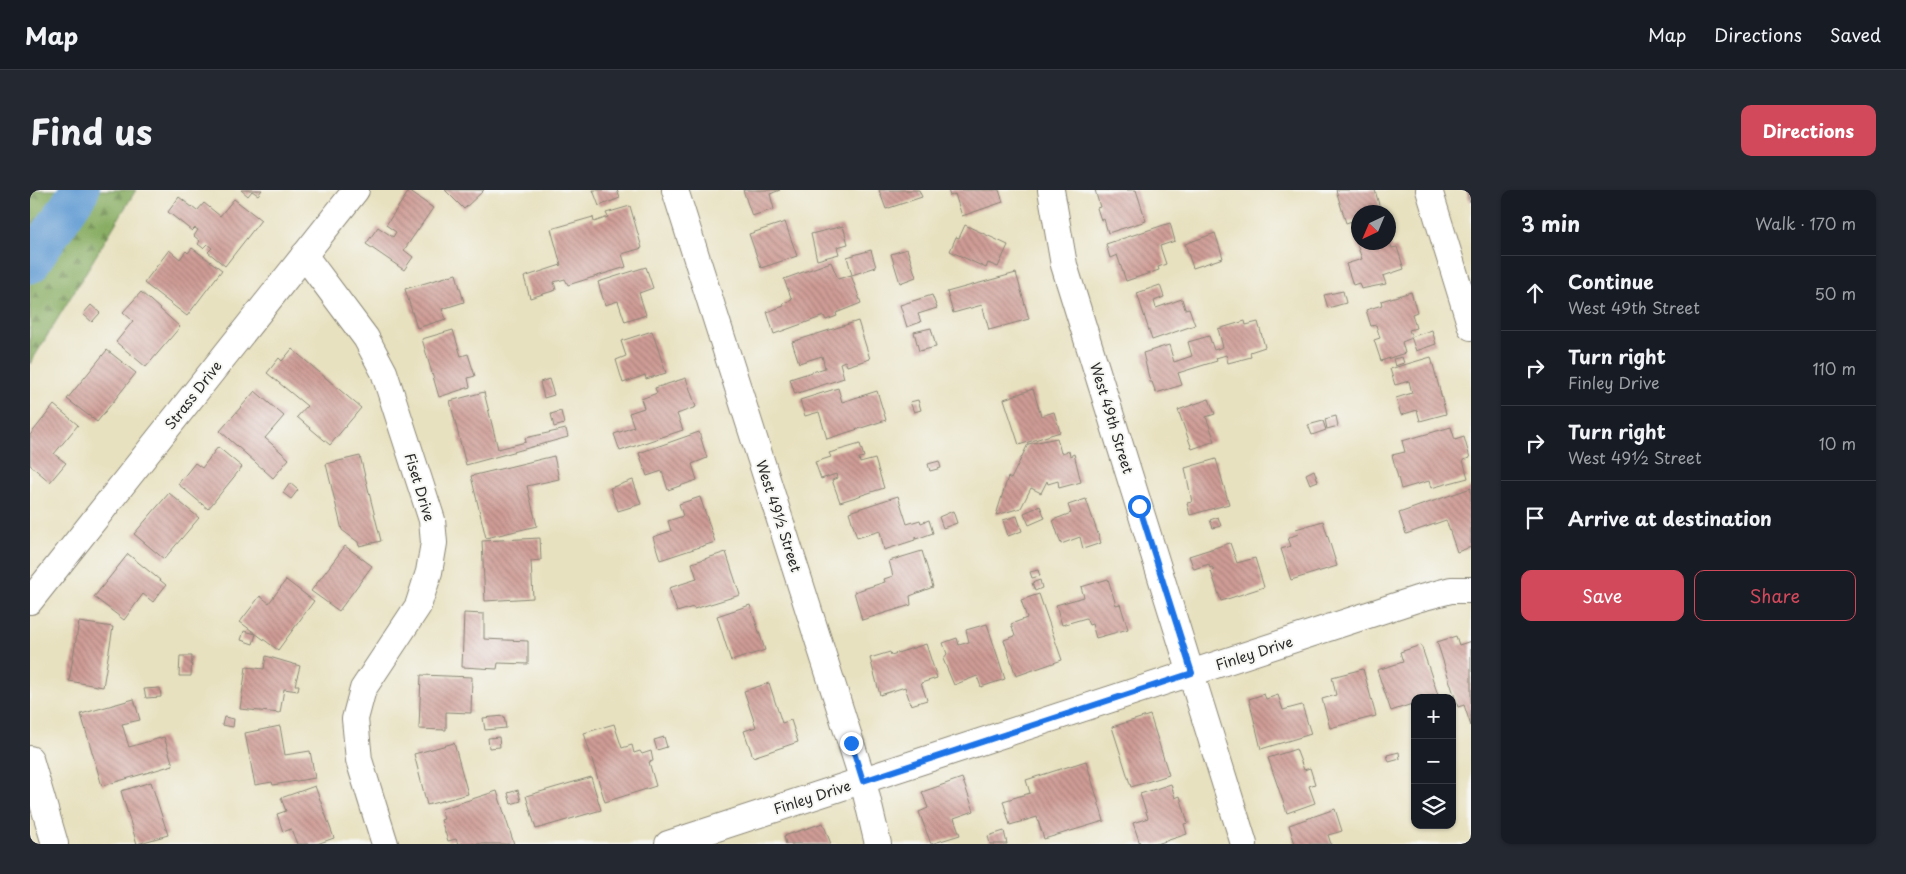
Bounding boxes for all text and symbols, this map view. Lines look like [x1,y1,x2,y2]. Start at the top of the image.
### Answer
text: Map [25,17,78,53]
text: Map [1648,21,1686,48]
text: Directions [1714,21,1802,48]
text: Saved [1830,21,1881,48]
text: Find us [30,104,152,157]
button: Directions [1741,105,1876,156]
north arrow [1351,205,1396,250]
text: 3 min [1521,207,1580,239]
text: Walk · 170 m [1755,211,1856,235]
text: Continue [1568,267,1654,295]
icon: ahead [1521,279,1549,307]
text: 50 m [1815,281,1856,305]
text: West 49th Street [1568,295,1700,319]
text: Turn right [1568,342,1666,370]
icon: right [1521,354,1549,382]
street label: Strass Drive [159,356,227,434]
text: 110 m [1813,356,1856,380]
street label: West 49th Street [1085,360,1139,476]
text: Finley Drive [1568,370,1659,394]
text: Turn right [1568,417,1666,445]
icon: right [1521,429,1549,457]
text: 10 m [1819,431,1856,455]
text: West 49½ Street [1568,445,1702,469]
street label: Fiset Drive [400,450,440,524]
street label: West 49½ Street [751,457,807,575]
route start [1128,495,1151,518]
icon: arrive [1521,504,1549,532]
text: Arrive at destination [1568,504,1772,532]
button: Save [1521,570,1684,621]
button: Share [1694,570,1856,621]
street label: Finley Drive [1213,631,1295,675]
map controls [1411,694,1456,829]
button: + [1411,694,1456,739]
route end [840,732,863,755]
button: − [1411,739,1456,784]
street label: Finley Drive [771,775,853,819]
button: layers [1411,784,1456,829]

